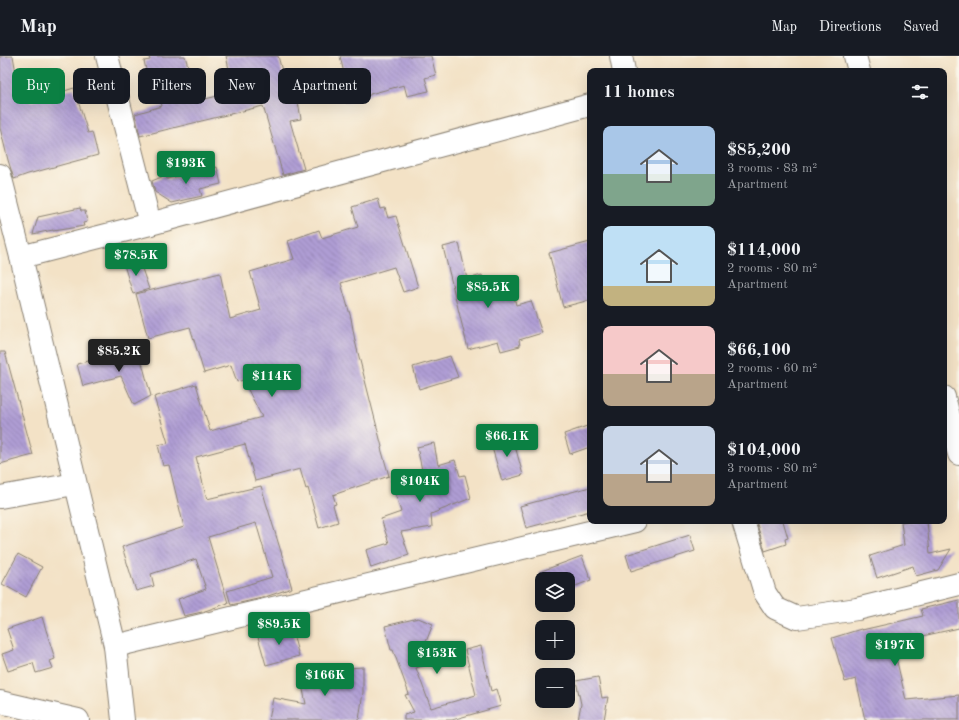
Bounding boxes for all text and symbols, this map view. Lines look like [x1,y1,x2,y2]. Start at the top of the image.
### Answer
text: Map [20,18,57,37]
text: Map [771,20,797,34]
text: Directions [819,20,881,34]
text: Saved [903,20,939,34]
chip: Buy [12,68,65,104]
chip: Rent [73,68,130,104]
chip: Filters [138,68,206,104]
chip: New [214,68,270,104]
chip: Apartment [278,68,371,104]
icon: filters [909,81,931,103]
text: 11 homes [603,84,675,101]
icon: home [635,142,683,190]
text: $85,200 [727,142,791,159]
pin: $193K [158,151,214,185]
text: $193K [166,157,206,170]
text: 3 rooms · 83 m² [727,162,817,175]
text: Apartment [727,178,788,191]
icon: home [635,242,683,290]
text: $114,000 [727,242,801,259]
pin: $78.5K [103,243,169,277]
text: $78.5K [114,249,158,262]
text: 2 rooms · 80 m² [727,262,817,275]
pin: $85.5K [455,275,521,309]
text: Apartment [727,278,788,291]
text: $85.5K [466,281,510,294]
pin: $85.2K [86,339,152,373]
icon: home [635,342,683,390]
text: $66,100 [727,342,791,359]
text: $85.2K [97,345,141,358]
text: 2 rooms · 60 m² [727,362,817,375]
pin: $114K [244,364,300,398]
text: $114K [252,370,292,383]
text: Apartment [727,378,788,391]
pin: $66.1K [474,424,540,458]
text: $66.1K [485,430,529,443]
icon: home [635,442,683,490]
text: $104,000 [727,442,801,459]
text: 3 rooms · 80 m² [727,462,817,475]
pin: $104K [392,469,448,503]
text: $104K [400,475,440,488]
text: Apartment [727,478,788,491]
map controls [535,572,575,708]
button: layers [535,572,575,612]
pin: $89.5K [246,612,312,646]
text: $89.5K [257,618,301,631]
button: + [535,620,575,660]
pin: $197K [867,633,923,667]
text: $197K [875,639,915,652]
pin: $153K [409,641,465,675]
text: $153K [417,647,457,660]
pin: $166K [297,663,353,697]
button: − [535,668,575,708]
text: $166K [305,669,345,682]

